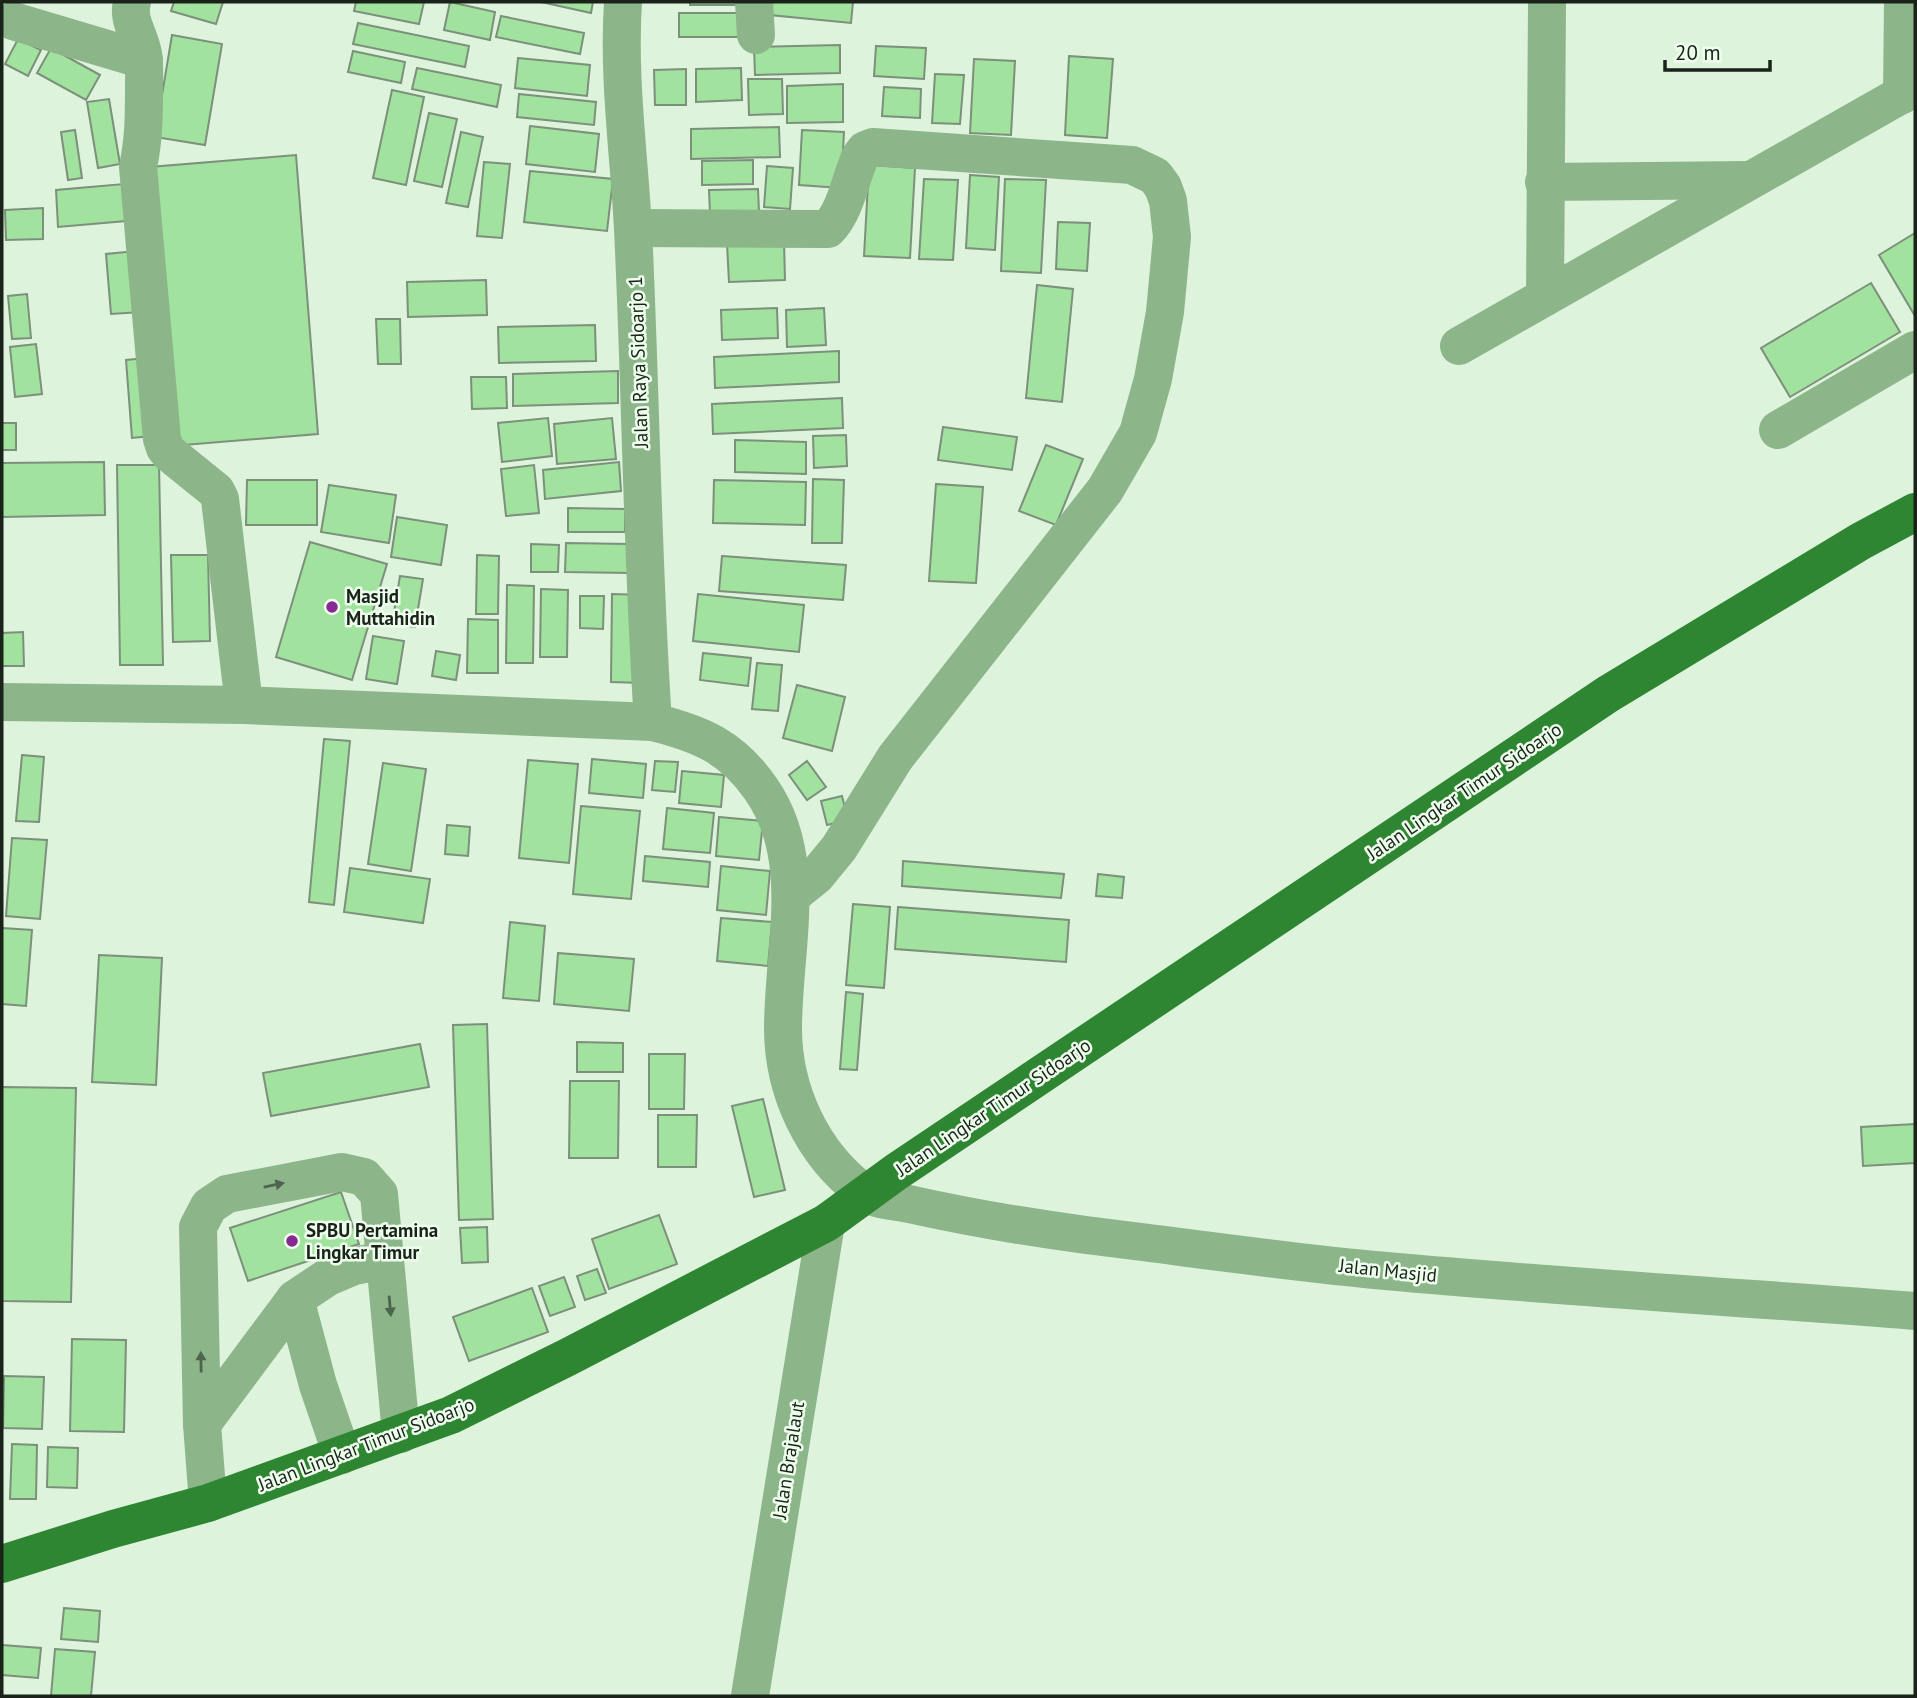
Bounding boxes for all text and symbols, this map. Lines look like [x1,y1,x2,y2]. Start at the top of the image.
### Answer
scale bar [1665,28,1770,72]
text: 20 m [1675,39,1721,66]
street label: Jalan Raya Sidoarjo 1 [623,276,653,449]
place label: Masjid Muttahidin [346,584,435,630]
marker: Masjid Muttahidin [324,599,340,615]
street label: Jalan Lingkar Timur Sidoarjo [1361,717,1566,866]
street label: Jalan Lingkar Timur Sidoarjo [890,1033,1095,1182]
one-way arrow [263,1179,285,1190]
place label: SPBU Pertamina Lingkar Timur [306,1218,438,1264]
marker: SPBU Pertamina Lingkar Timur [284,1233,300,1249]
street label: Jalan Masjid [1337,1253,1438,1287]
one-way arrow [384,1295,395,1317]
one-way arrow [195,1350,207,1372]
street label: Jalan Lingkar Timur Sidoarjo [253,1392,478,1497]
street label: Jalan Brajalaut [767,1399,809,1521]

